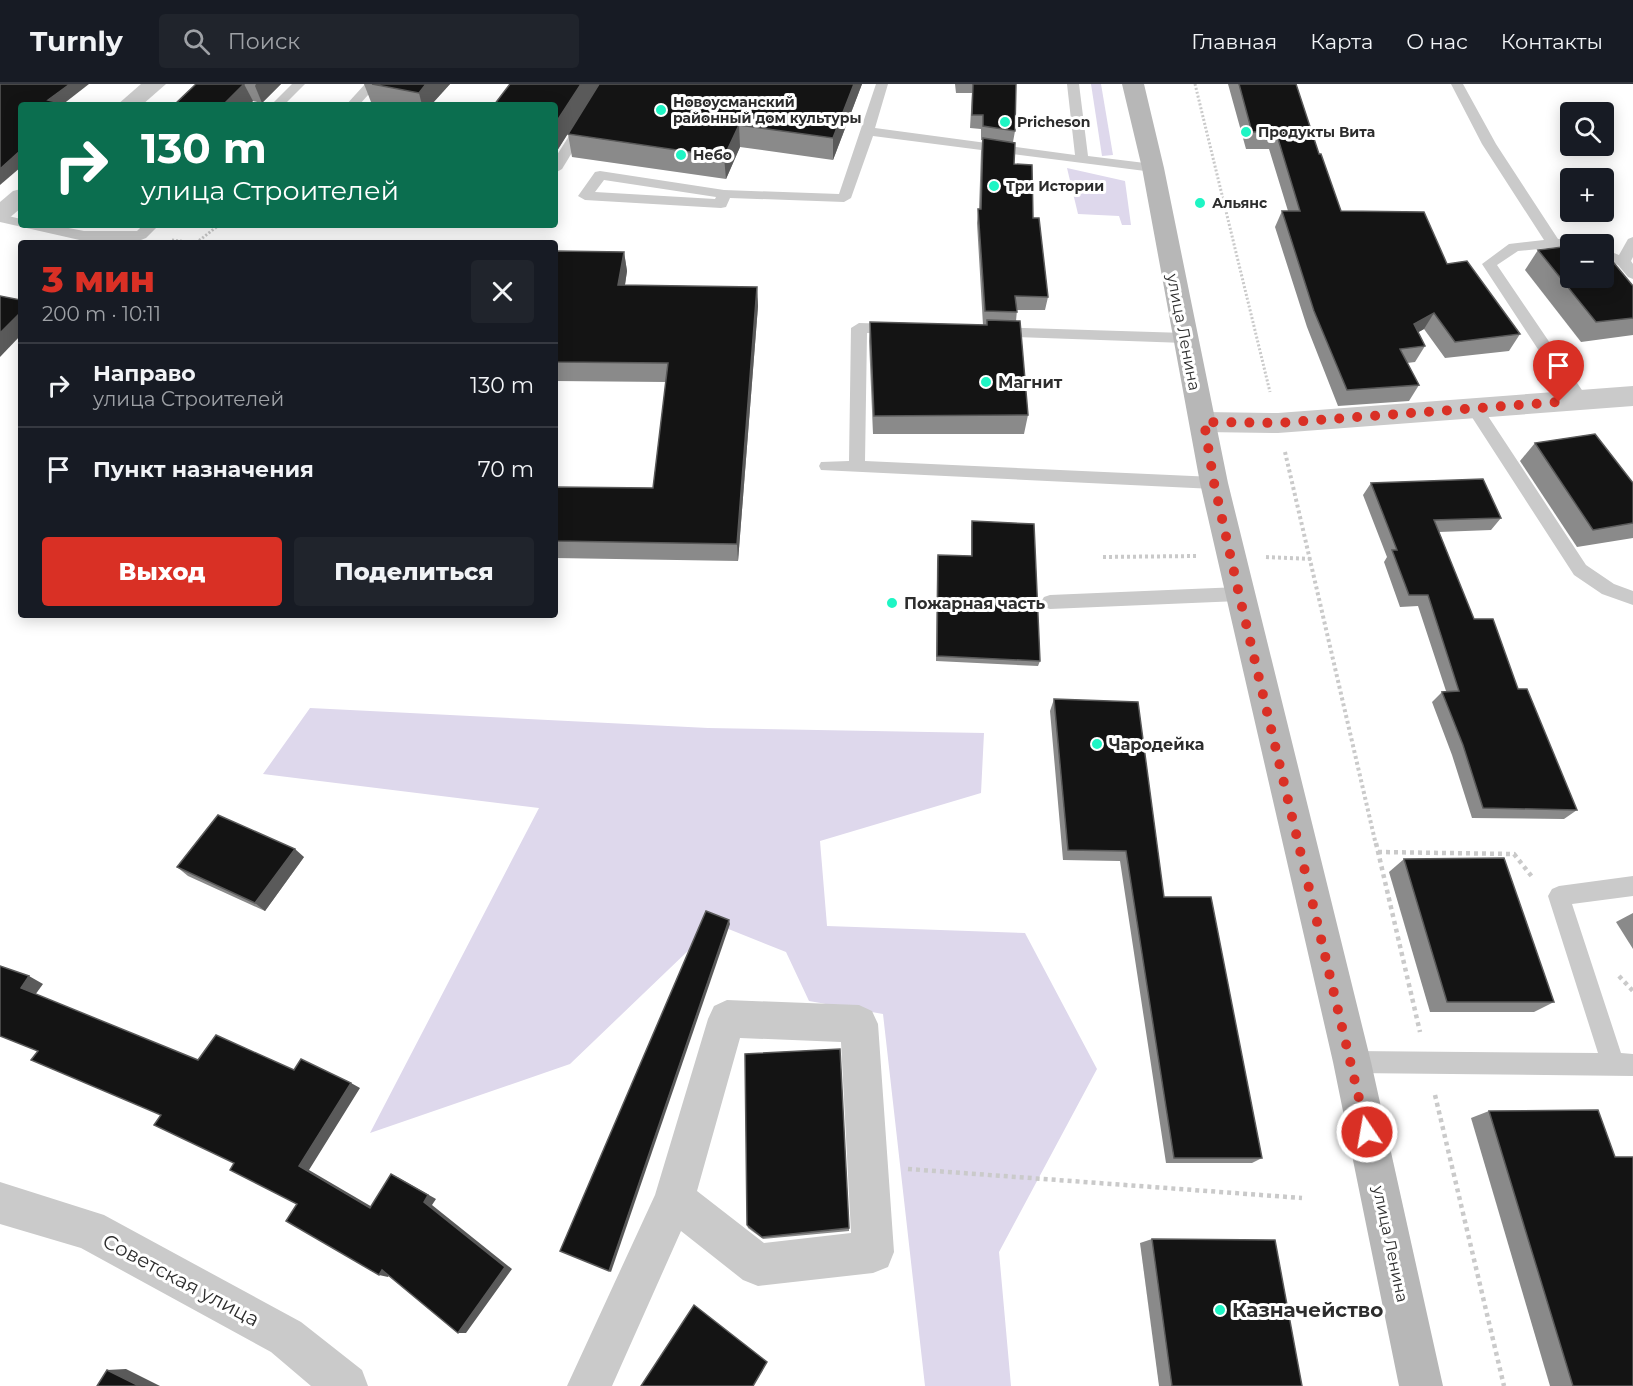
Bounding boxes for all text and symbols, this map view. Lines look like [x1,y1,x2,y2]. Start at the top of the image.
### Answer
search box [159,14,579,68]
text: Turnly [30,24,123,58]
icon: search [180,25,213,58]
text: Поиск [228,28,300,55]
text: Главная [1191,29,1277,54]
text: Карта [1310,29,1373,54]
text: О нас [1406,29,1468,54]
text: Контакты [1501,29,1603,54]
place label: Новоусманский районный дом культуры [673,93,862,127]
map controls [1560,102,1614,288]
button: search [1560,102,1614,156]
marker: Новоусманский районный дом культуры [654,103,668,117]
place label: Pricheson [1017,113,1090,131]
marker: Pricheson [998,115,1012,129]
text: 130 m [141,122,267,174]
place label: Продукты Вита [1258,123,1375,141]
marker: Продукты Вита [1239,125,1253,139]
icon: right [42,126,120,204]
place label: Небо [693,146,732,164]
marker: Небо [674,148,688,162]
button: + [1560,168,1614,222]
text: улица Строителей [141,174,399,207]
place label: Три Истории [1006,177,1104,195]
marker: Три Истории [987,179,1001,193]
place label: Альянс [1212,194,1268,212]
marker: Альянс [1193,196,1207,210]
button: − [1560,234,1614,288]
text: 3 мин [42,257,155,301]
button: close [471,260,534,323]
street label: улица Ленина [1163,271,1204,392]
text: 200 m · 10:11 [42,302,161,326]
pin [1533,340,1584,402]
icon: arrive [1542,349,1575,382]
text: Направо [93,360,196,387]
icon: right [42,369,75,402]
text: 130 m [470,372,534,399]
place label: Магнит [998,373,1063,392]
marker: Магнит [979,375,993,389]
text: улица Строителей [93,387,284,411]
icon: arrive [42,453,75,486]
text: Пункт назначения [93,456,314,483]
text: 70 m [478,456,534,483]
button: Выход [42,537,282,606]
button: Поделиться [294,537,534,606]
place label: Пожарная часть [904,594,1046,613]
marker: Пожарная часть [885,596,899,610]
place label: Чародейка [1109,735,1204,754]
marker: Чародейка [1090,737,1104,751]
position arrow [1335,1100,1399,1164]
street label: улица Ленина [1369,1183,1412,1304]
street label: Советская улица [99,1229,263,1331]
place label: Казначейство [1232,1298,1383,1322]
marker: Казначейство [1213,1303,1227,1317]

